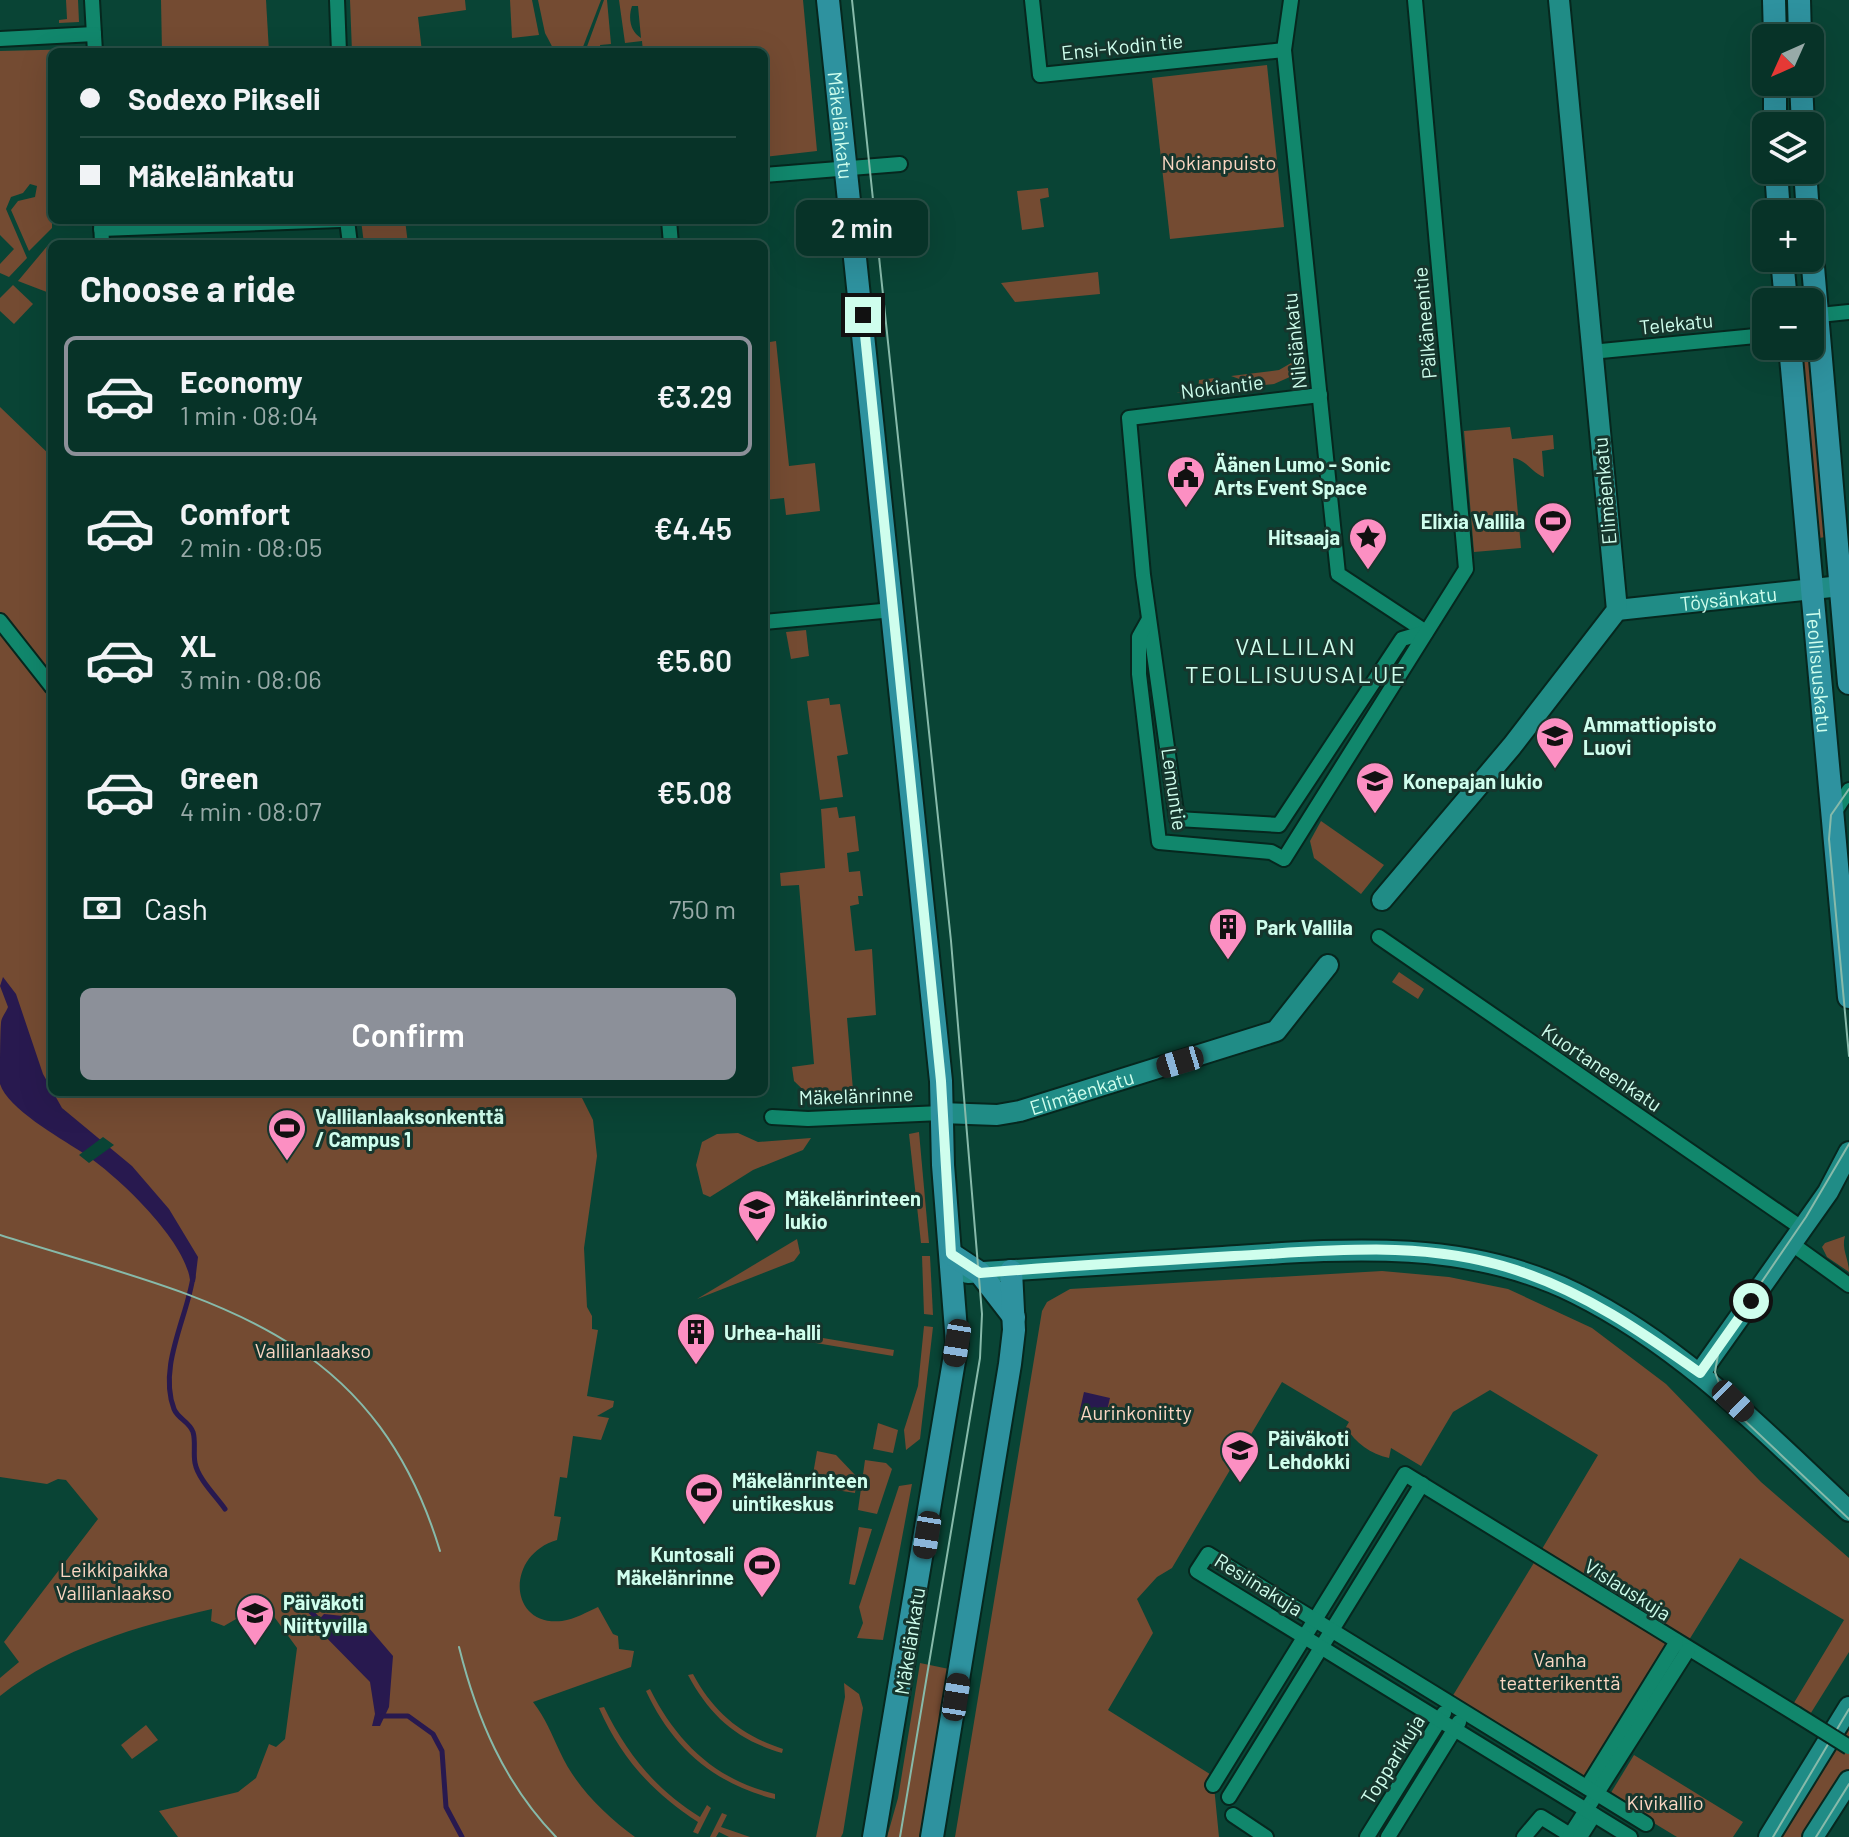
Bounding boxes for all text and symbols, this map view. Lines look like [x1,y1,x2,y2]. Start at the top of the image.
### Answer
north arrow [1752,24,1824,96]
map controls [1752,24,1824,360]
street label: Ensi-Kodin tie [1060,28,1184,64]
street label: Mäkelänkatu [824,70,859,180]
text: Sodexo Pikseli [128,80,321,116]
button: layers [1752,112,1824,184]
park label: Nokianpuisto [1162,150,1276,174]
text: Mäkelänkatu [128,157,294,193]
callout: 2 min [797,199,929,255]
button: + [1752,200,1824,272]
text: 2 min [831,212,893,243]
text: Choose a ride [80,266,296,309]
street label: Pälkäneentie [1407,266,1441,380]
button: − [1752,288,1824,360]
street label: Nilsiänkatu [1277,292,1311,390]
route end [845,297,881,333]
street label: Telekatu [1638,307,1714,339]
icon: car [84,360,156,432]
text: Economy [180,363,303,399]
street label: Nokiantie [1179,369,1265,403]
text: €3.29 [656,378,732,414]
text: 1 min · 08:04 [180,399,318,430]
street label: Elimäenkatu [1587,436,1621,546]
place label: Äänen Lumo - Sonic Arts Event Space [1214,452,1391,499]
public building icon: Äänen Lumo - Sonic Arts Event Space [1165,454,1207,509]
icon: car [84,492,156,564]
text: Comfort [180,495,290,531]
sports icon: Elixia Vallila [1532,500,1574,555]
place label: Elixia Vallila [1421,509,1525,533]
text: €4.45 [654,510,732,546]
place icon: Hitsaaja [1347,516,1389,571]
place label: Hitsaaja [1268,525,1340,549]
text: 2 min · 08:05 [180,531,322,562]
street label: Töysänkatu [1679,581,1778,615]
street label: Teollisuuskatu [1802,608,1837,734]
icon: car [84,624,156,696]
text: XL [180,627,216,663]
district label: VALLILAN TEOLLISUUSALUE [1185,631,1407,688]
text: €5.60 [656,642,732,678]
text: 3 min · 08:06 [180,663,322,694]
place label: Ammattiopisto Luovi [1583,712,1717,759]
school or university icon: Ammattiopisto Luovi [1534,715,1576,770]
street label: Lemuntie [1157,746,1193,832]
icon: car [84,756,156,828]
text: Green [180,759,259,795]
school or university icon: Konepajan lukio [1354,760,1396,815]
place label: Konepajan lukio [1403,769,1543,793]
text: €5.08 [657,774,732,810]
text: 4 min · 08:07 [180,795,322,826]
icon: cash [80,886,124,930]
text: Cash [144,890,208,926]
text: 750 m [669,893,736,924]
building icon: Park Vallila [1207,906,1249,961]
place label: Park Vallila [1256,915,1353,939]
button: Confirm [80,988,736,1080]
street label: Kuortaneenkatu [1537,1018,1667,1116]
car [1154,1044,1206,1080]
street label: Elimäenkatu [1027,1064,1137,1119]
street label: Mäkelänrinne [798,1081,914,1109]
place label: Vallilanlaaksonkenttä / Campus 1 [315,1104,504,1151]
sports icon: Vallilanlaaksonkenttä / Campus 1 [266,1107,308,1162]
place label: Mäkelänrinteen lukio [785,1186,921,1233]
school or university icon: Mäkelänrinteen lukio [736,1188,778,1243]
route start [1733,1283,1769,1319]
building icon: Urhea-halli [675,1311,717,1366]
car [941,1317,973,1369]
place label: Urhea-halli [724,1320,821,1344]
park label: Vallilanlaakso [255,1338,371,1362]
car [1707,1376,1759,1426]
park label: Aurinkoniitty [1080,1400,1192,1424]
place label: Päiväkoti Lehdokki [1268,1426,1350,1473]
school or university icon: Päiväkoti Lehdokki [1219,1429,1261,1484]
place label: Mäkelänrinteen uintikeskus [732,1468,868,1515]
sports icon: Mäkelänrinteen uintikeskus [683,1471,725,1526]
car [911,1509,943,1561]
place label: Kuntosali Mäkelänrinne [617,1542,734,1589]
sports icon: Kuntosali Mäkelänrinne [741,1544,783,1599]
street label: Resiinakuja [1211,1548,1307,1620]
street label: Vislauskuja [1580,1553,1676,1625]
park label: Leikkipaikka Vallilanlaakso [56,1557,172,1604]
street label: Mäkelänkatu [889,1586,929,1696]
place label: Päiväkoti Niittyvilla [283,1590,368,1637]
school or university icon: Päiväkoti Niittyvilla [234,1592,276,1647]
park label: Vanha teatterikenttä [1500,1647,1620,1694]
car [940,1671,972,1723]
street label: Topparikuja [1355,1710,1429,1808]
park label: Kivikallio [1626,1790,1704,1814]

